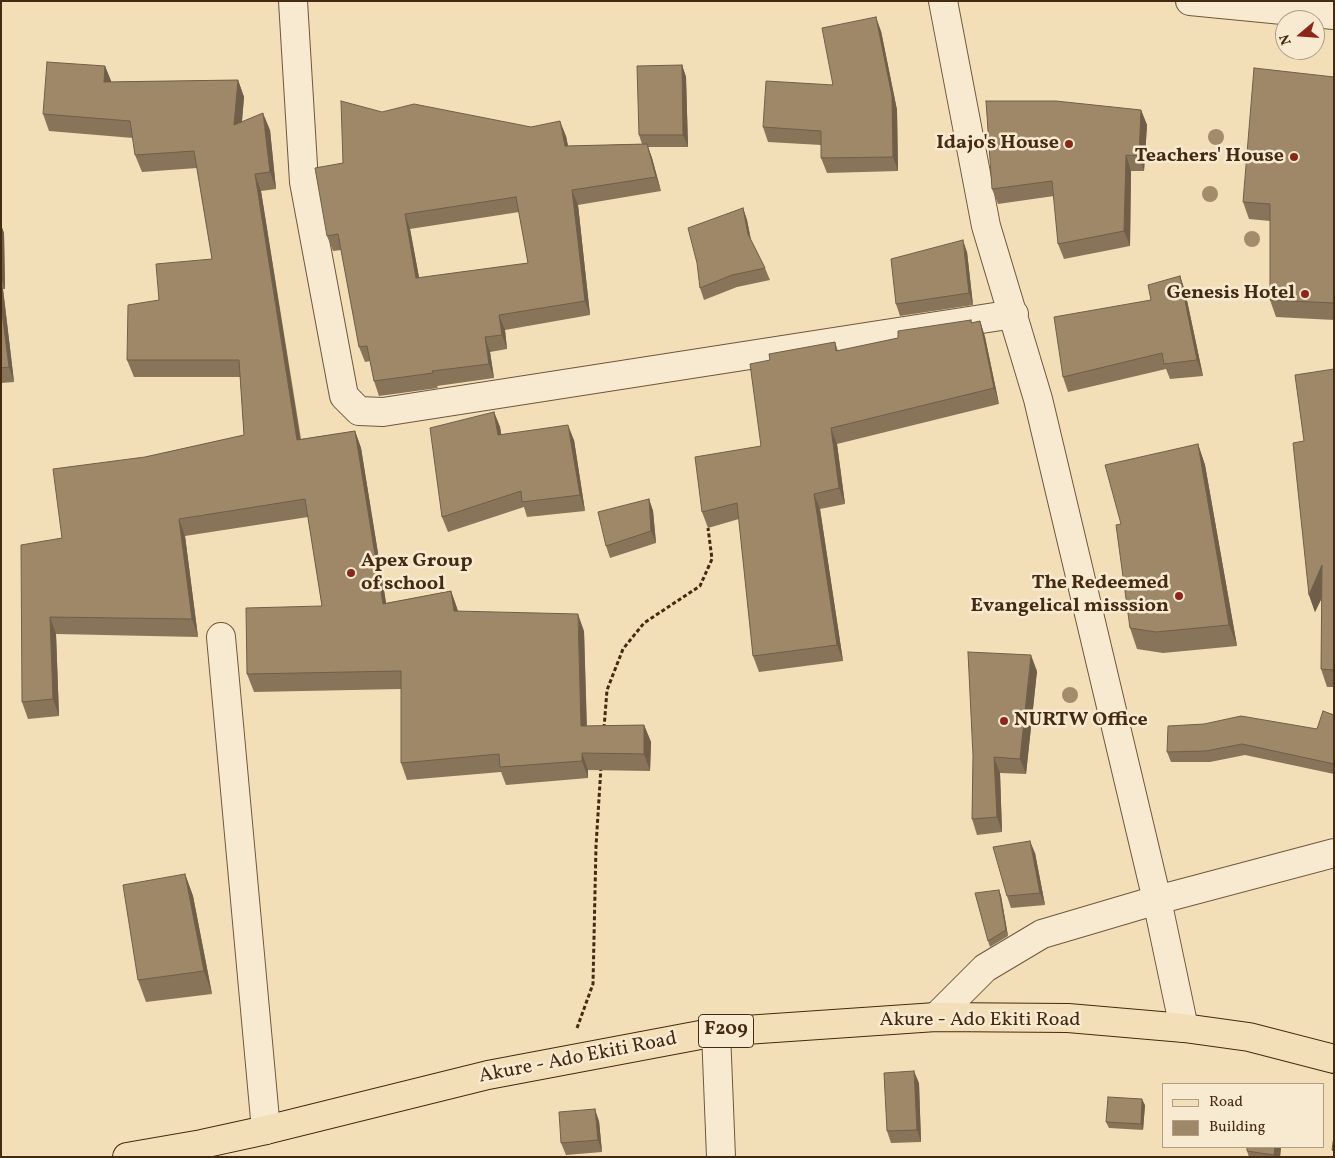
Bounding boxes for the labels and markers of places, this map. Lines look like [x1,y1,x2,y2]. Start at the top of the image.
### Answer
place label: Idajo's House [936,132,1059,156]
marker: Idajo's House [1063,138,1075,150]
place label: Teachers' House [1134,145,1284,169]
marker: Teachers' House [1288,151,1300,163]
place label: Genesis Hotel [1167,282,1295,306]
marker: Genesis Hotel [1299,288,1311,300]
place label: Apex Group of school [361,550,473,597]
marker: Apex Group of school [345,567,357,579]
place label: The Redeemed Evangelical misssion [971,572,1169,619]
marker: The Redeemed Evangelical misssion [1173,590,1185,602]
place label: NURTW Office [1014,709,1148,733]
marker: NURTW Office [998,715,1010,727]

